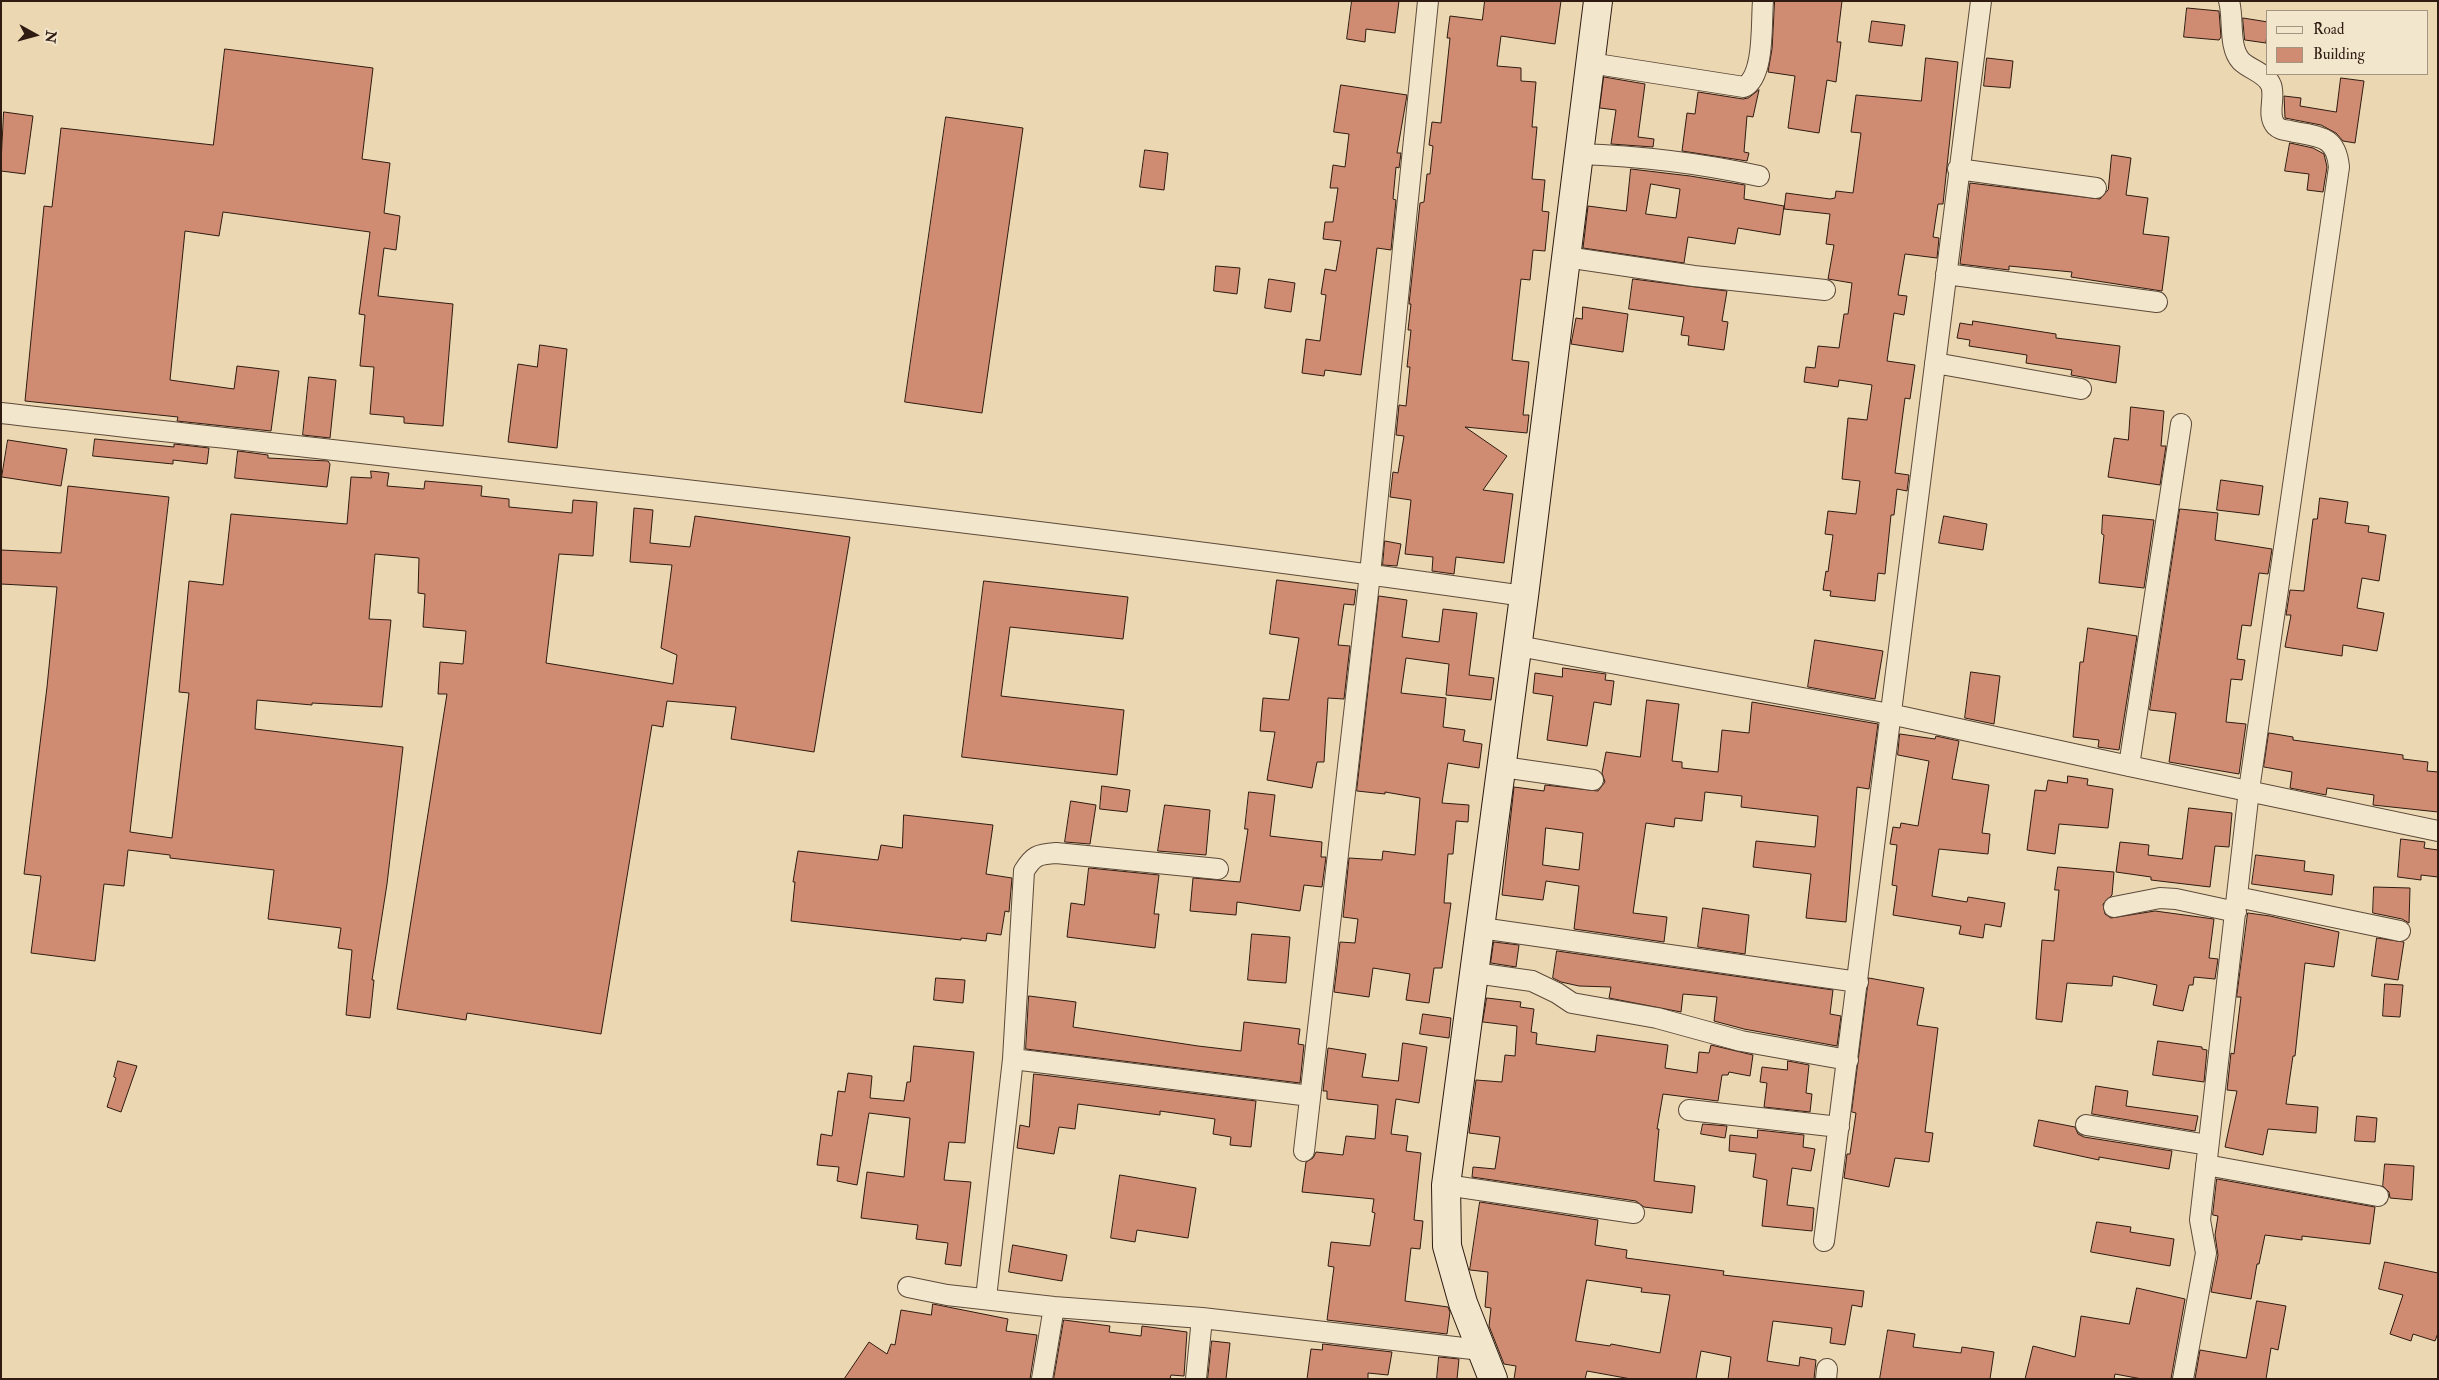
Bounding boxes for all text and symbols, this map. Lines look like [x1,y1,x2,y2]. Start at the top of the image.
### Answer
north arrow [10,10,60,60]
legend [2266,10,2429,75]
text: Road [2313,20,2344,39]
text: N [41,30,60,44]
text: Building [2313,45,2365,64]

